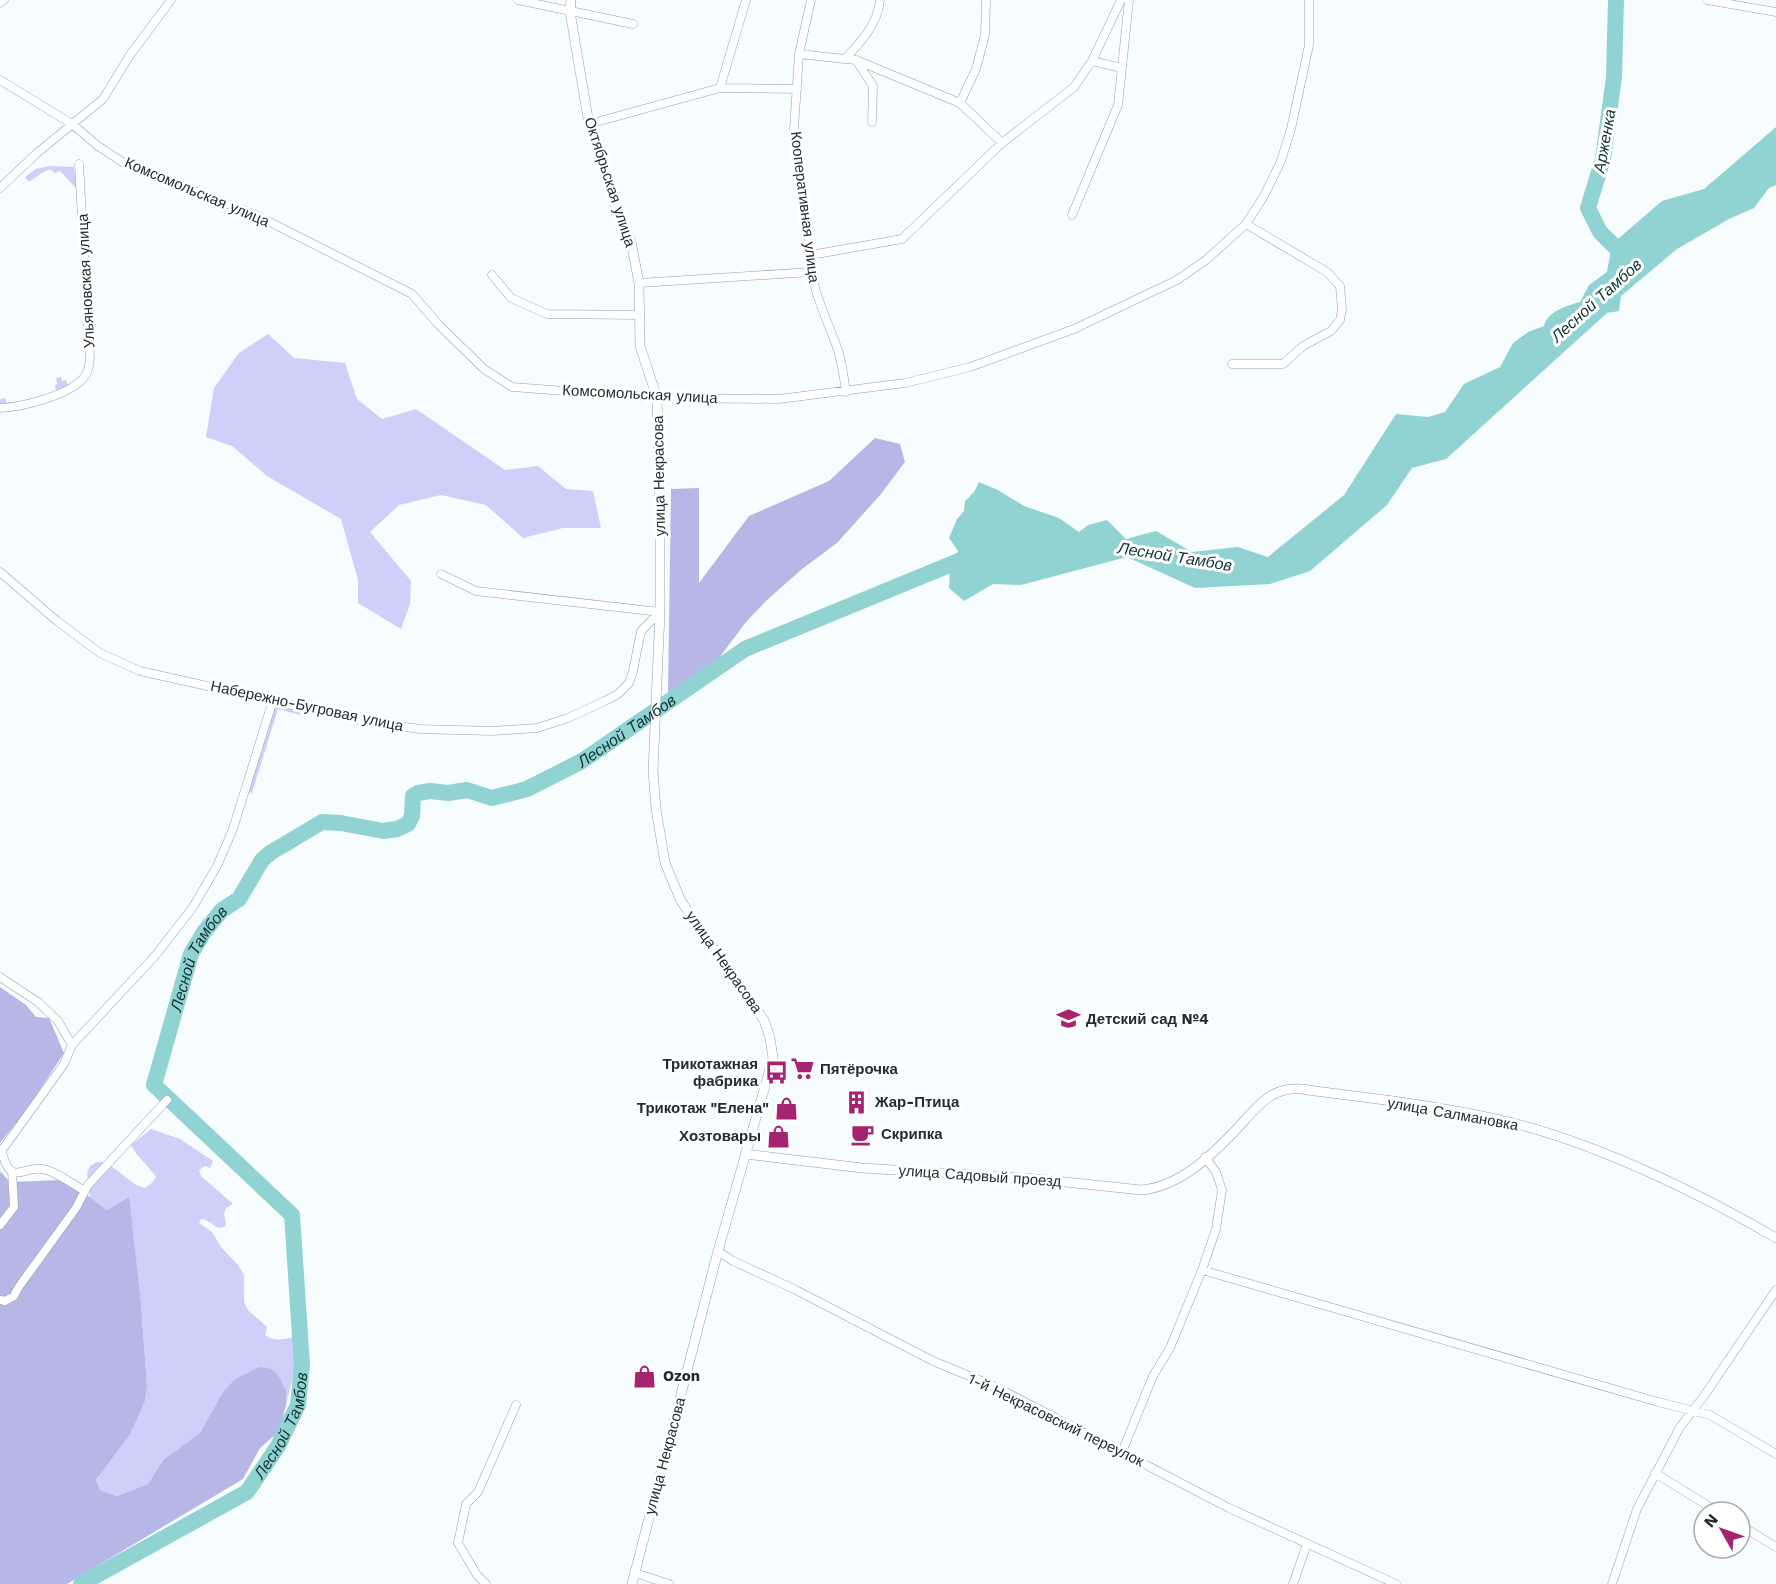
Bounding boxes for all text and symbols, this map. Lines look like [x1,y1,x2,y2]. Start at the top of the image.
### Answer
water label: Арженка [1589,108,1619,176]
street label: Октябрьская улица [581,115,640,250]
street label: Кооперативная улица [787,130,823,284]
street label: Комсомольская улица [122,153,273,231]
street label: Ульяновская улица [73,213,99,349]
water label: Лесной Тамбов [1546,255,1646,347]
street label: Комсомольская улица [562,381,719,407]
street label: улица Некрасова [649,415,669,537]
water label: Лесной Тамбов [1116,538,1233,575]
street label: Набережно-Бугровая улица [209,677,406,735]
water label: Лесной Тамбов [573,690,679,772]
water label: Лесной Тамбов [166,902,231,1014]
street label: улица Некрасова [682,907,766,1017]
school or university icon: Детский сад №4 [1055,1006,1081,1032]
place label: Детский сад №4 [1086,1010,1209,1028]
place label: Трикотажная фабрика [662,1055,759,1090]
supermarket icon: Пятёрочка [789,1056,815,1082]
bus stop icon: Трикотажная фабрика [763,1060,789,1086]
place label: Пятёрочка [820,1060,898,1078]
building icon: Жар-Птица [844,1089,870,1115]
place label: Жар-Птица [874,1093,960,1111]
street label: улица Салмановка [1386,1094,1521,1135]
shop icon: Трикотаж "Елена" [774,1095,800,1121]
place label: Трикотаж "Елена" [637,1099,769,1117]
cafe icon: Скрипка [850,1121,876,1147]
shop icon: Хозтовары [766,1123,792,1149]
place label: Скрипка [881,1125,943,1143]
place label: Хозтовары [679,1127,761,1145]
street label: улица Садовый проезд [898,1161,1062,1191]
shop icon: Ozon [632,1363,658,1389]
place label: Ozon [663,1367,700,1385]
street label: 1-й Некрасовский переулок [965,1370,1147,1471]
water label: Лесной Тамбов [249,1372,311,1483]
street label: улица Некрасова [641,1395,690,1517]
north arrow [1692,1500,1752,1560]
text: N [1700,1510,1722,1531]

